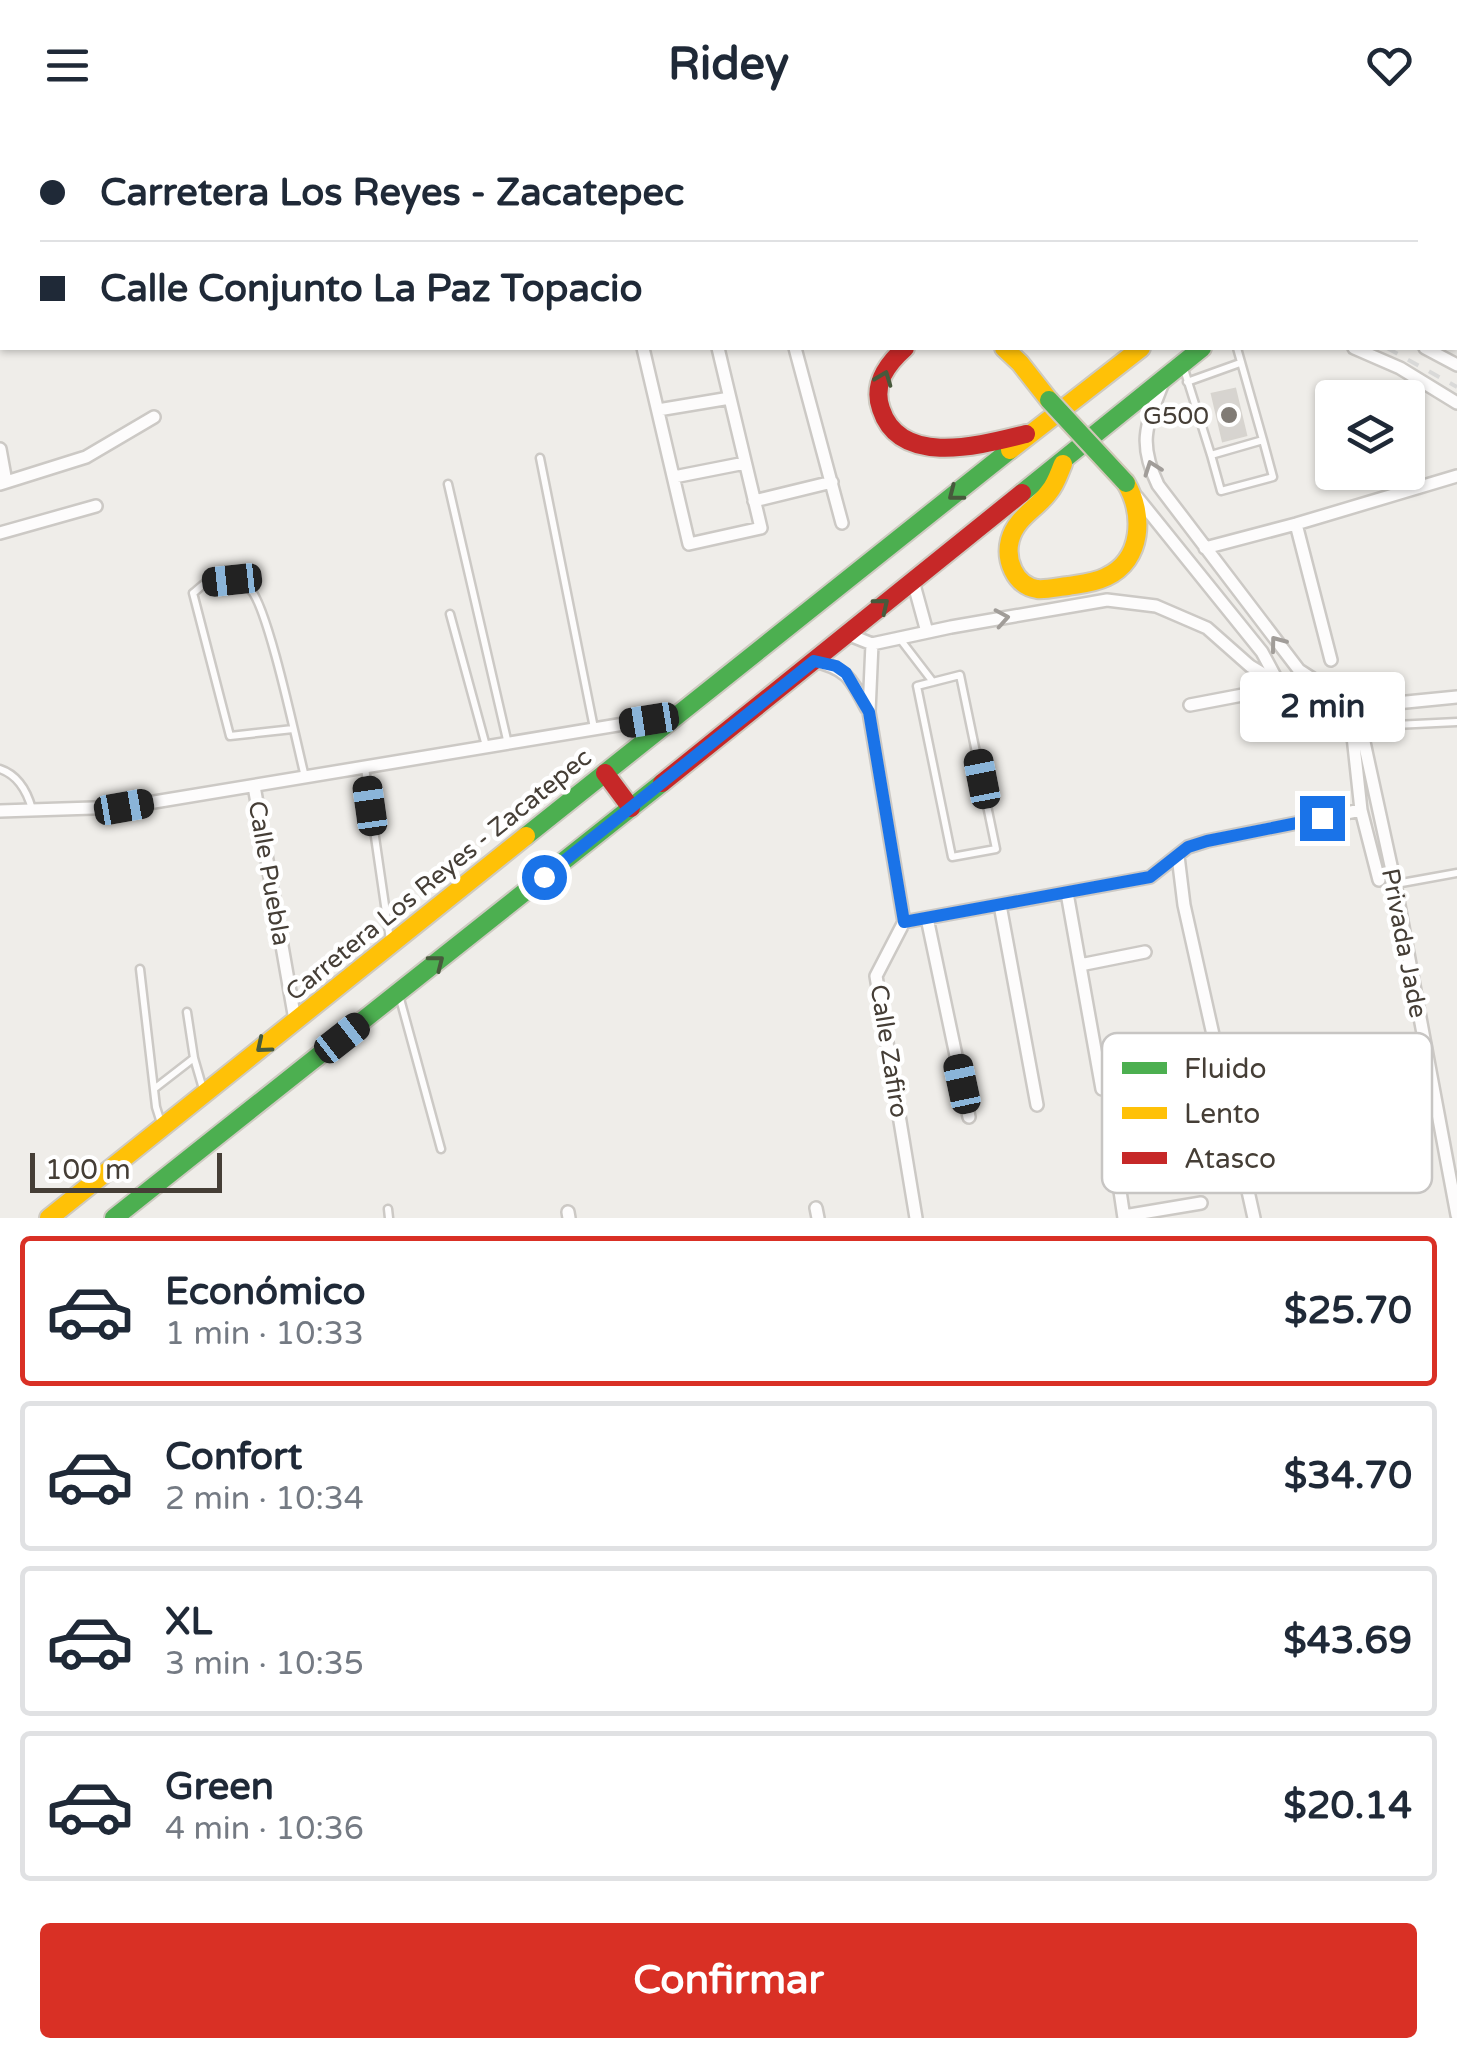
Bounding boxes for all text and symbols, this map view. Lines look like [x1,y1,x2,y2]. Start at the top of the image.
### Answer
icon: menu [40,38,95,93]
text: Ridey [668,38,789,92]
icon: heart [1362,38,1417,93]
text: Carretera Los Reyes - Zacatepec [100,170,684,216]
text: Calle Conjunto La Paz Topacio [100,266,643,312]
one-way arrow [872,370,892,388]
map controls [1315,380,1425,490]
button: layers [1315,380,1425,490]
place label: G500 [1143,401,1209,431]
marker: G500 [1218,404,1240,426]
one-way arrow [1143,461,1164,478]
one-way arrow [948,482,966,500]
car [201,562,263,598]
one-way arrow [871,599,889,617]
one-way arrow [994,608,1011,629]
one-way arrow [1272,636,1289,654]
callout: 2 min [1240,673,1404,743]
text: 2 min [1280,688,1365,726]
car [617,700,681,740]
street label: Carretera Los Reyes - Zacatepec [280,742,597,1007]
car [962,747,1002,811]
car [351,774,389,838]
car [92,787,156,827]
route end [1300,796,1345,841]
street label: Calle Puebla [242,798,297,948]
route start [522,855,567,900]
street label: Privada Jade [1375,866,1433,1020]
one-way arrow [426,956,444,973]
street label: Calle Zafiro [864,982,914,1120]
car [309,1008,375,1068]
legend [1102,1033,1432,1193]
one-way arrow [257,1034,275,1052]
car [941,1052,983,1116]
text: Fluido [1184,1052,1267,1086]
text: Lento [1184,1097,1260,1131]
text: Atasco [1184,1142,1276,1176]
scale bar [30,1148,222,1192]
text: 100 m [45,1153,131,1187]
icon: car [45,1266,135,1356]
text: Económico [165,1269,366,1315]
text: $25.70 [1284,1288,1412,1334]
text: 1 min · 10:33 [165,1315,364,1353]
icon: car [45,1431,135,1521]
text: Confort [165,1434,302,1480]
text: $34.70 [1284,1453,1412,1499]
text: 2 min · 10:34 [165,1480,364,1518]
icon: car [45,1596,135,1686]
text: XL [165,1599,212,1645]
text: $43.69 [1283,1618,1412,1664]
text: 3 min · 10:35 [165,1645,364,1683]
icon: car [45,1761,135,1851]
text: Green [165,1764,274,1810]
text: $20.14 [1283,1783,1412,1829]
text: 4 min · 10:36 [165,1810,364,1848]
button: Confirmar [40,1923,1417,2038]

